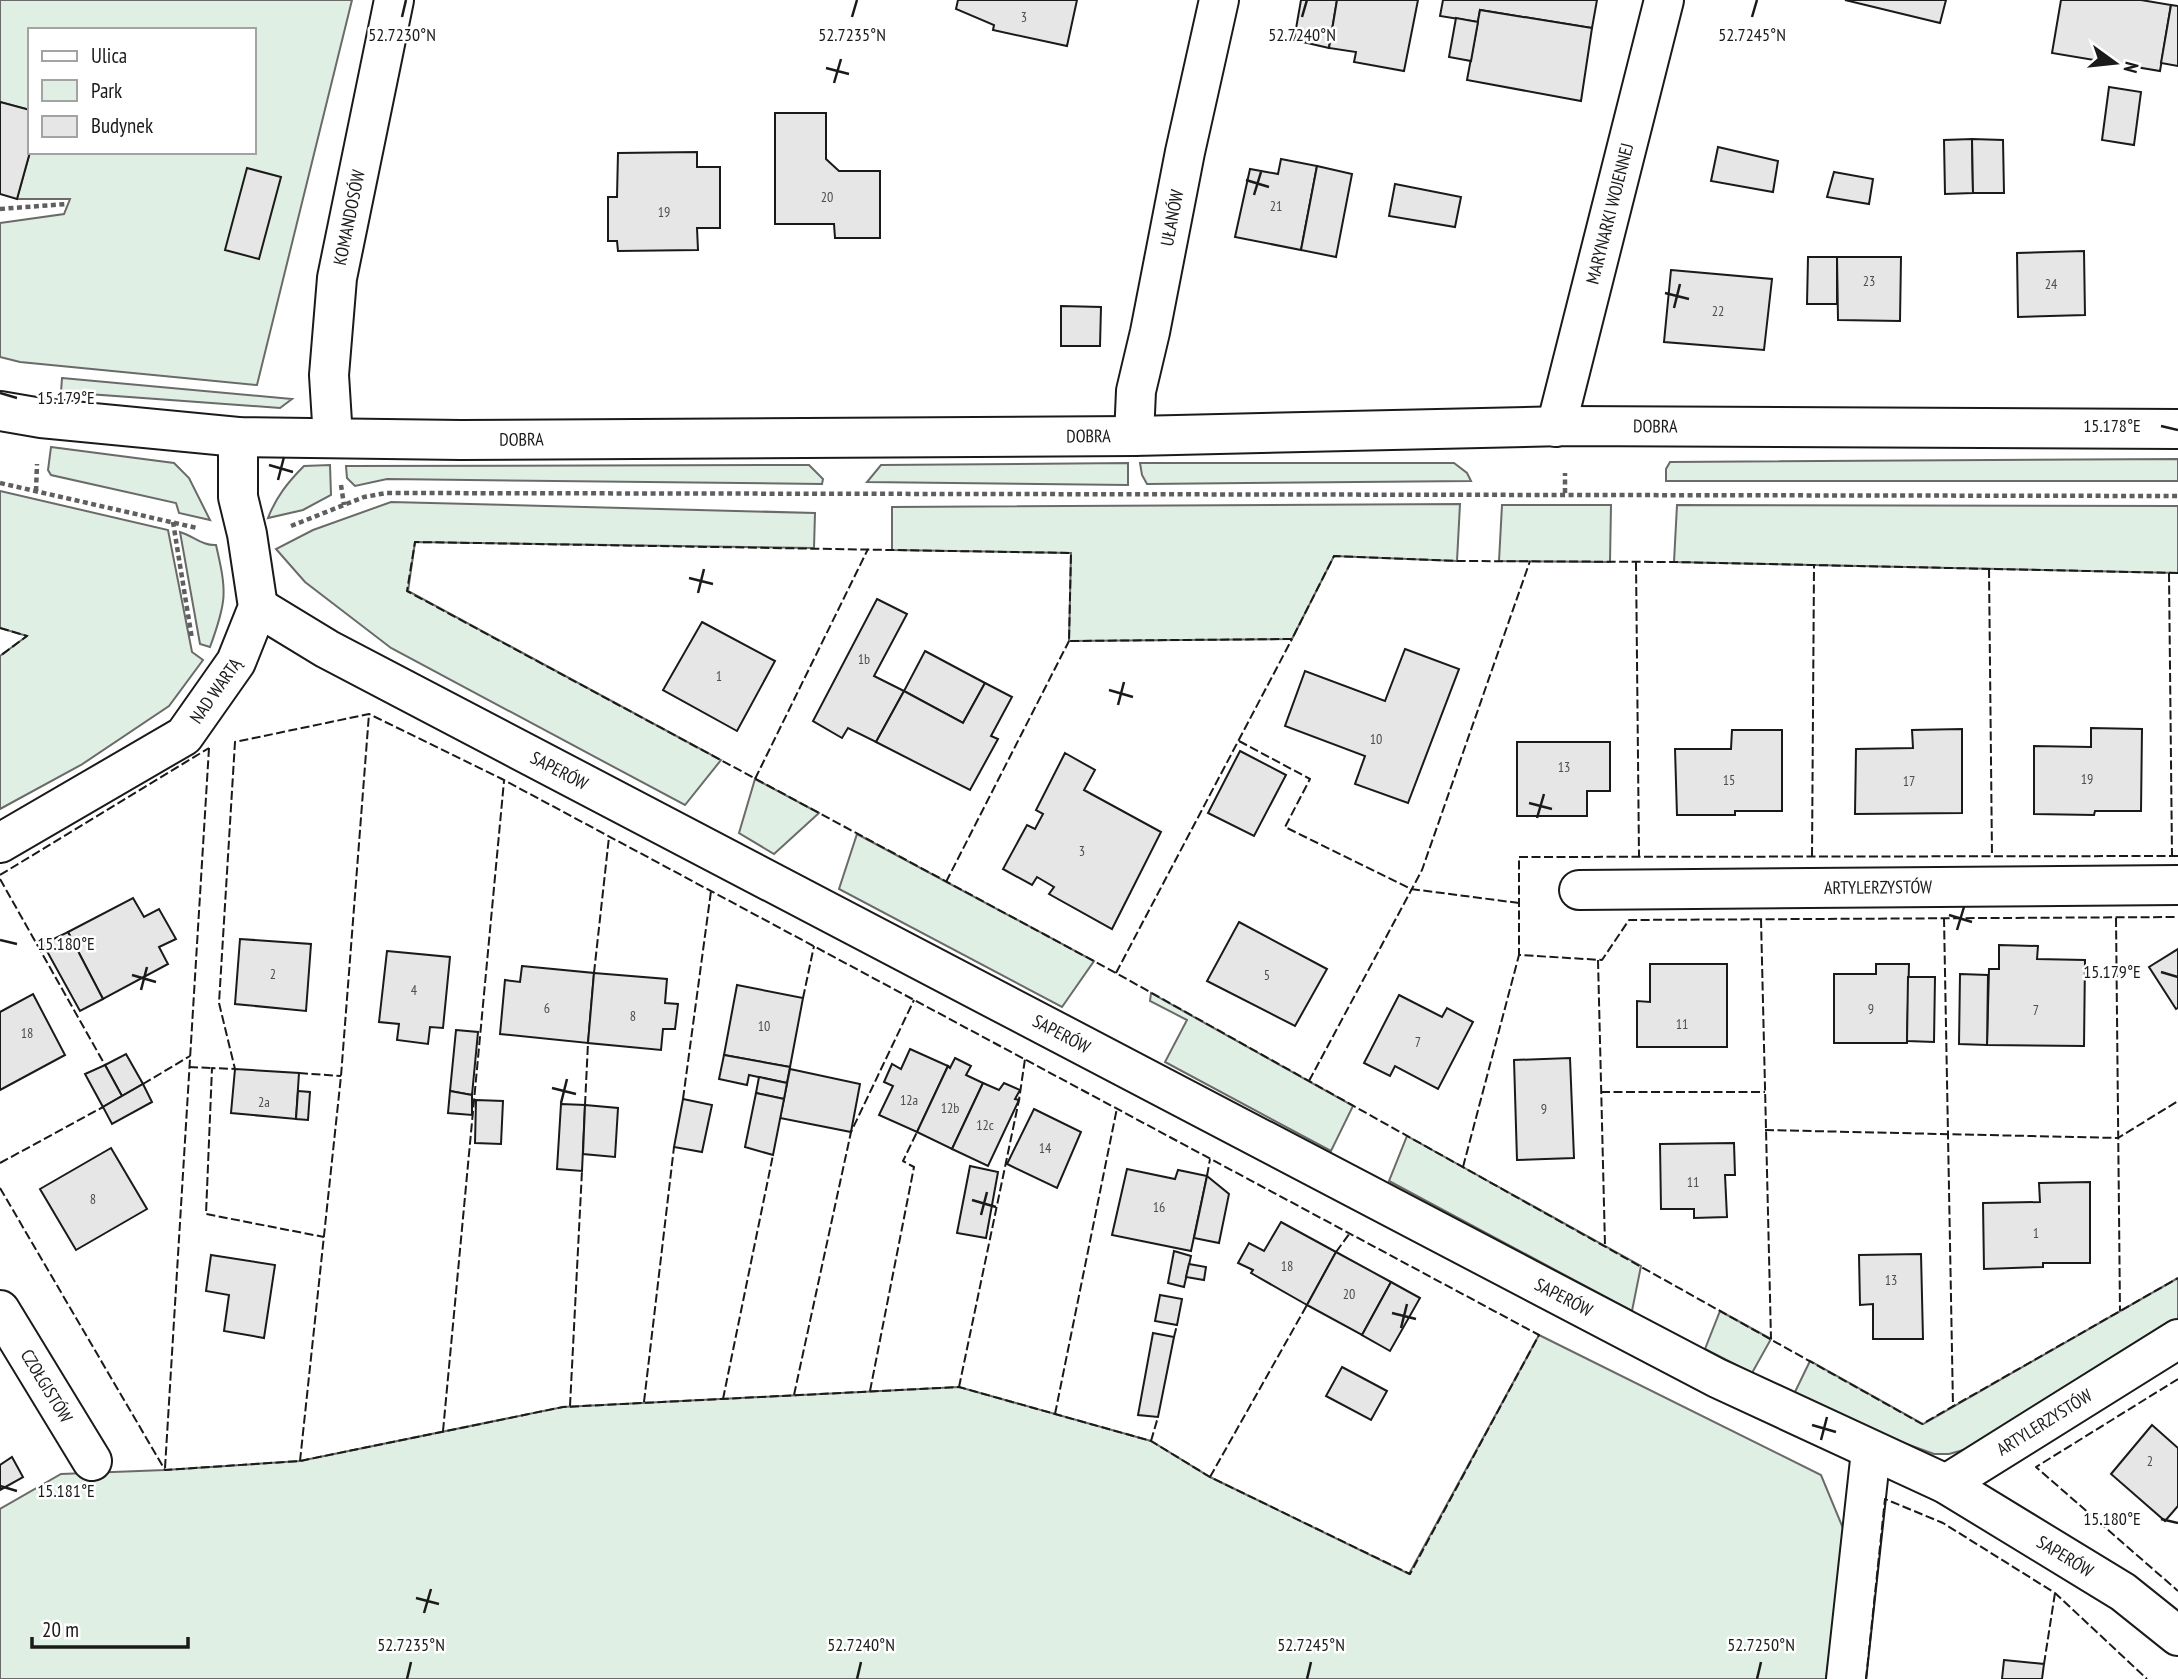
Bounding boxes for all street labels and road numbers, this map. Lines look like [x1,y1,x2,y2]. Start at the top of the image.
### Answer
street label: MARYNARKI WOJENNEJ [1581,141,1638,287]
street label: KOMANDOSÓW [328,168,370,267]
street label: UŁANÓW [1155,188,1188,248]
street label: DOBRA [1633,414,1678,438]
street label: DOBRA [1066,424,1111,447]
street label: DOBRA [499,428,544,451]
street label: NAD WARTĄ [184,653,246,728]
street label: SAPERÓW [527,746,592,795]
street label: ARTYLERZYSTÓW [1824,875,1932,899]
street label: SAPERÓW [1029,1009,1094,1058]
street label: SAPERÓW [1531,1272,1596,1322]
street label: CZOŁGISTÓW [16,1345,78,1427]
street label: ARTYLERZYSTÓW [1992,1384,2096,1461]
street label: SAPERÓW [2033,1530,2098,1582]

